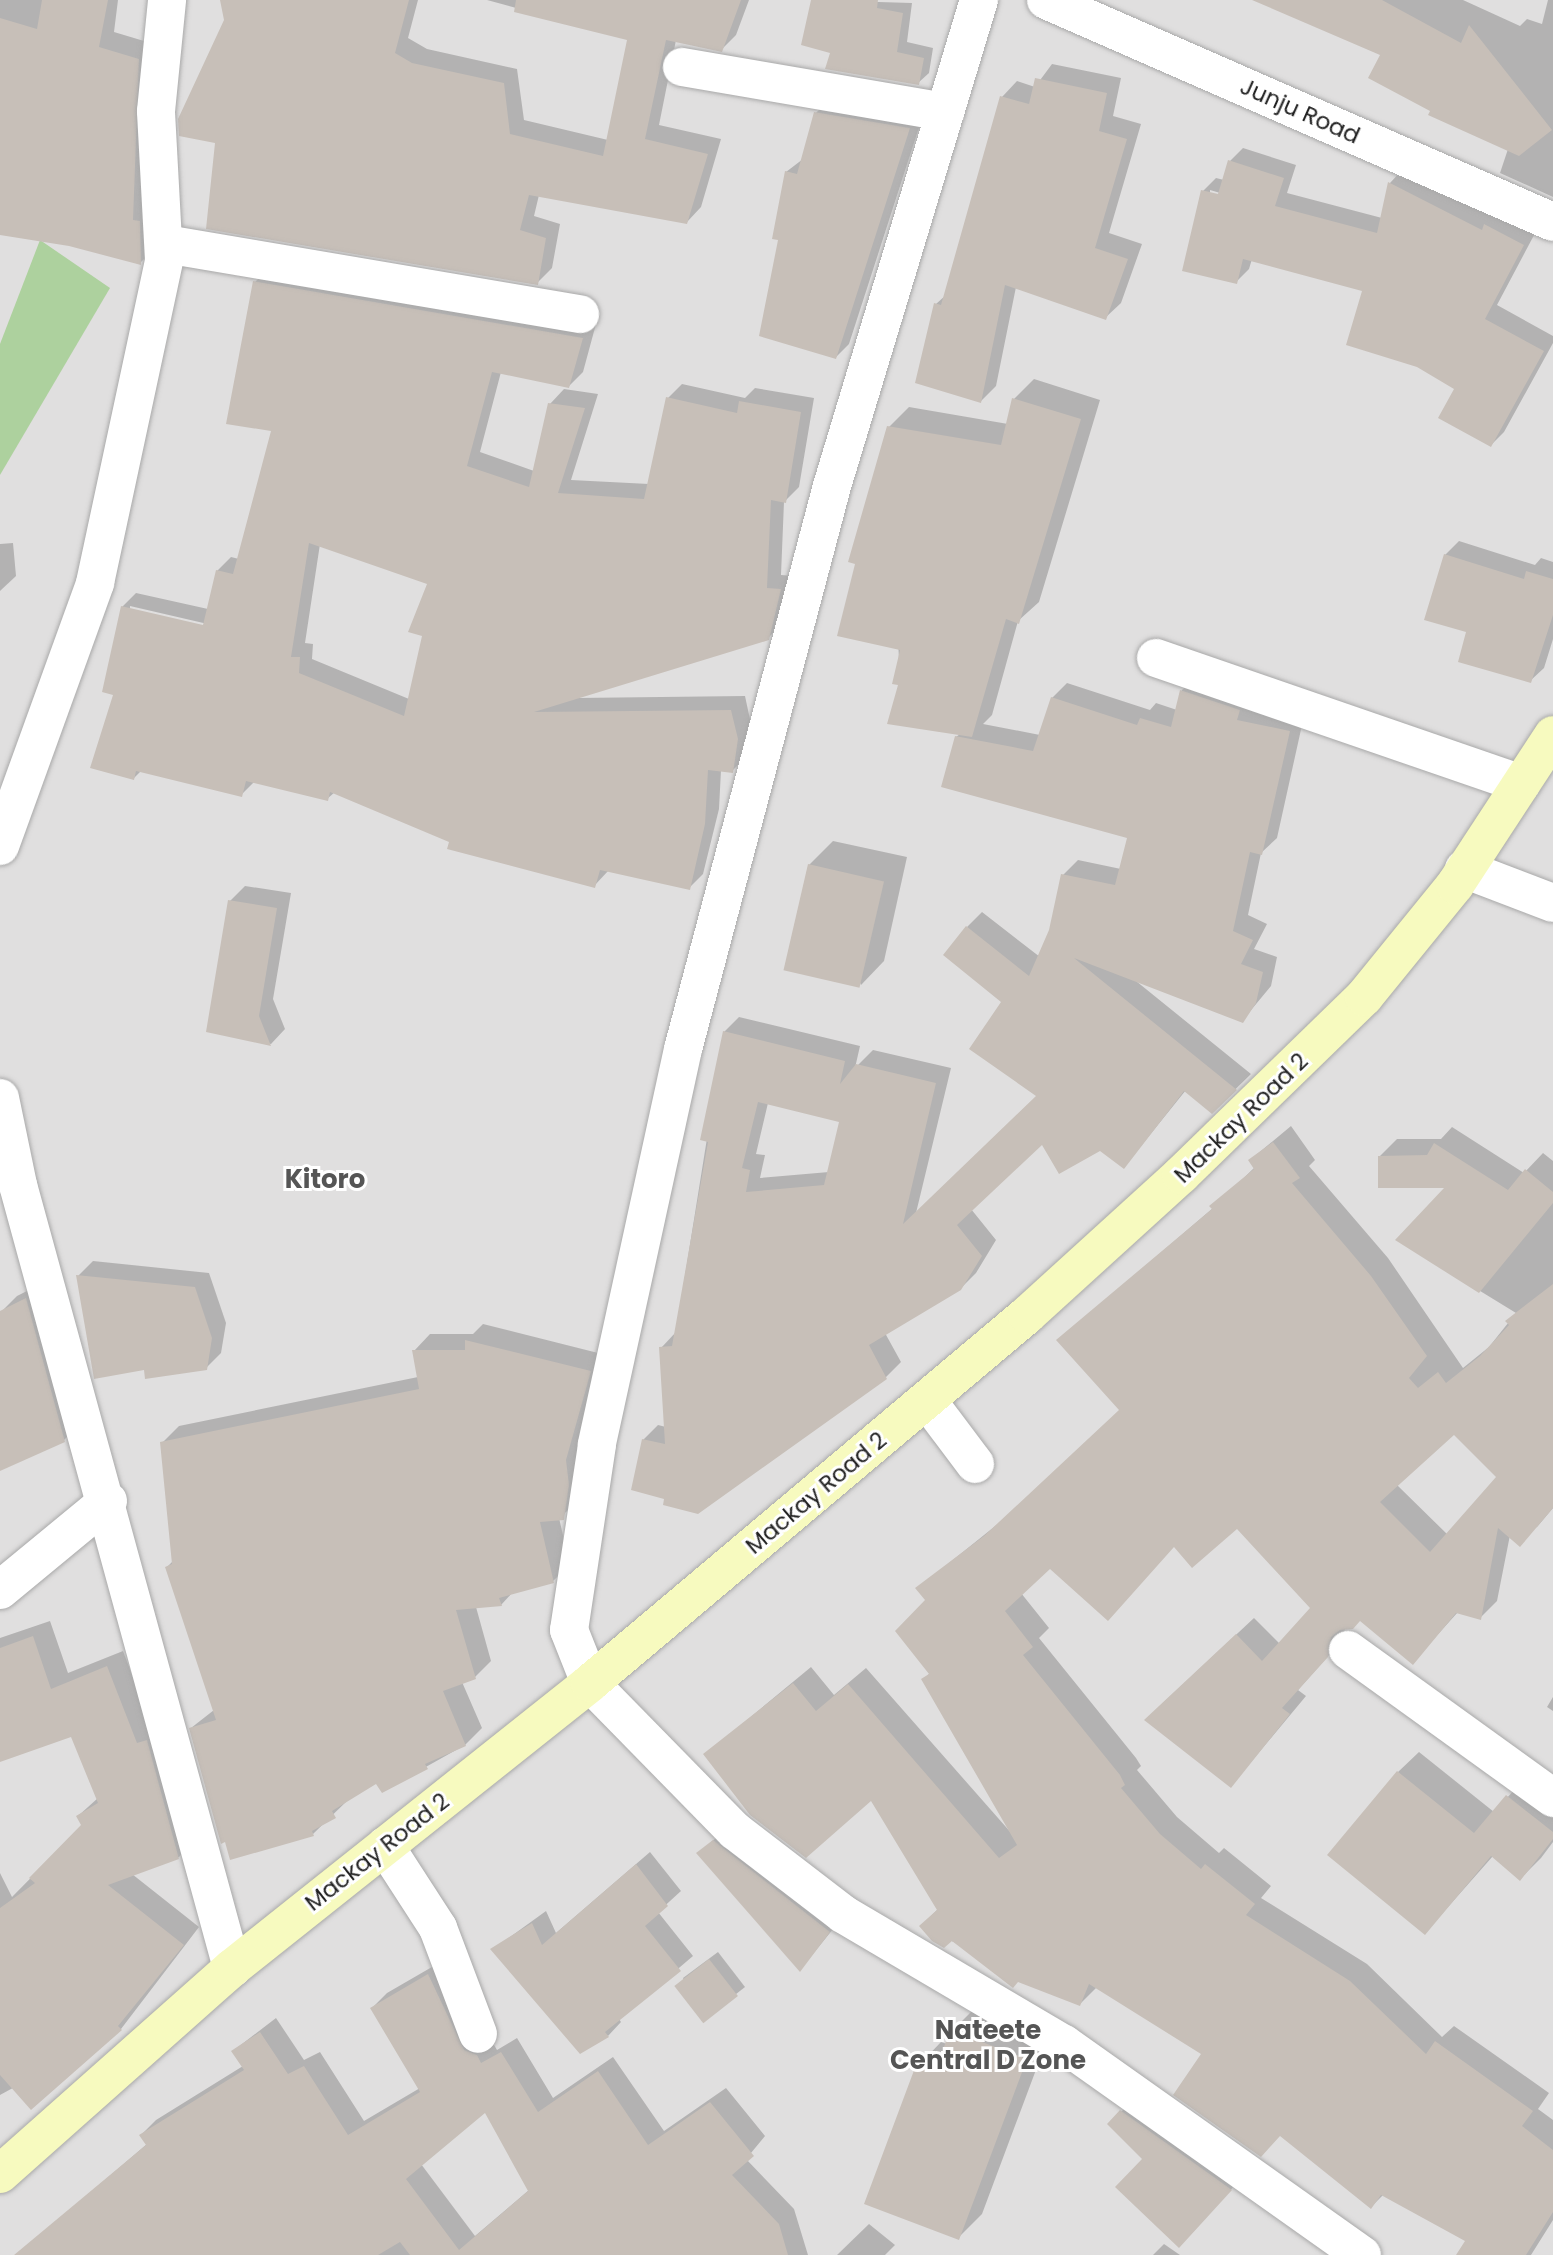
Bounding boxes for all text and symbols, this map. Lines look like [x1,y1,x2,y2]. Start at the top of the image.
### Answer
street label: Junju Road [1236,72,1364,150]
street label: Mackay Road 2 [1168,1047,1314,1189]
district label: Kitoro [285,1164,365,1196]
street label: Mackay Road 2 [740,1426,892,1560]
street label: Mackay Road 2 [300,1787,454,1917]
district label: Nateete Central D Zone [890,2015,1086,2076]

